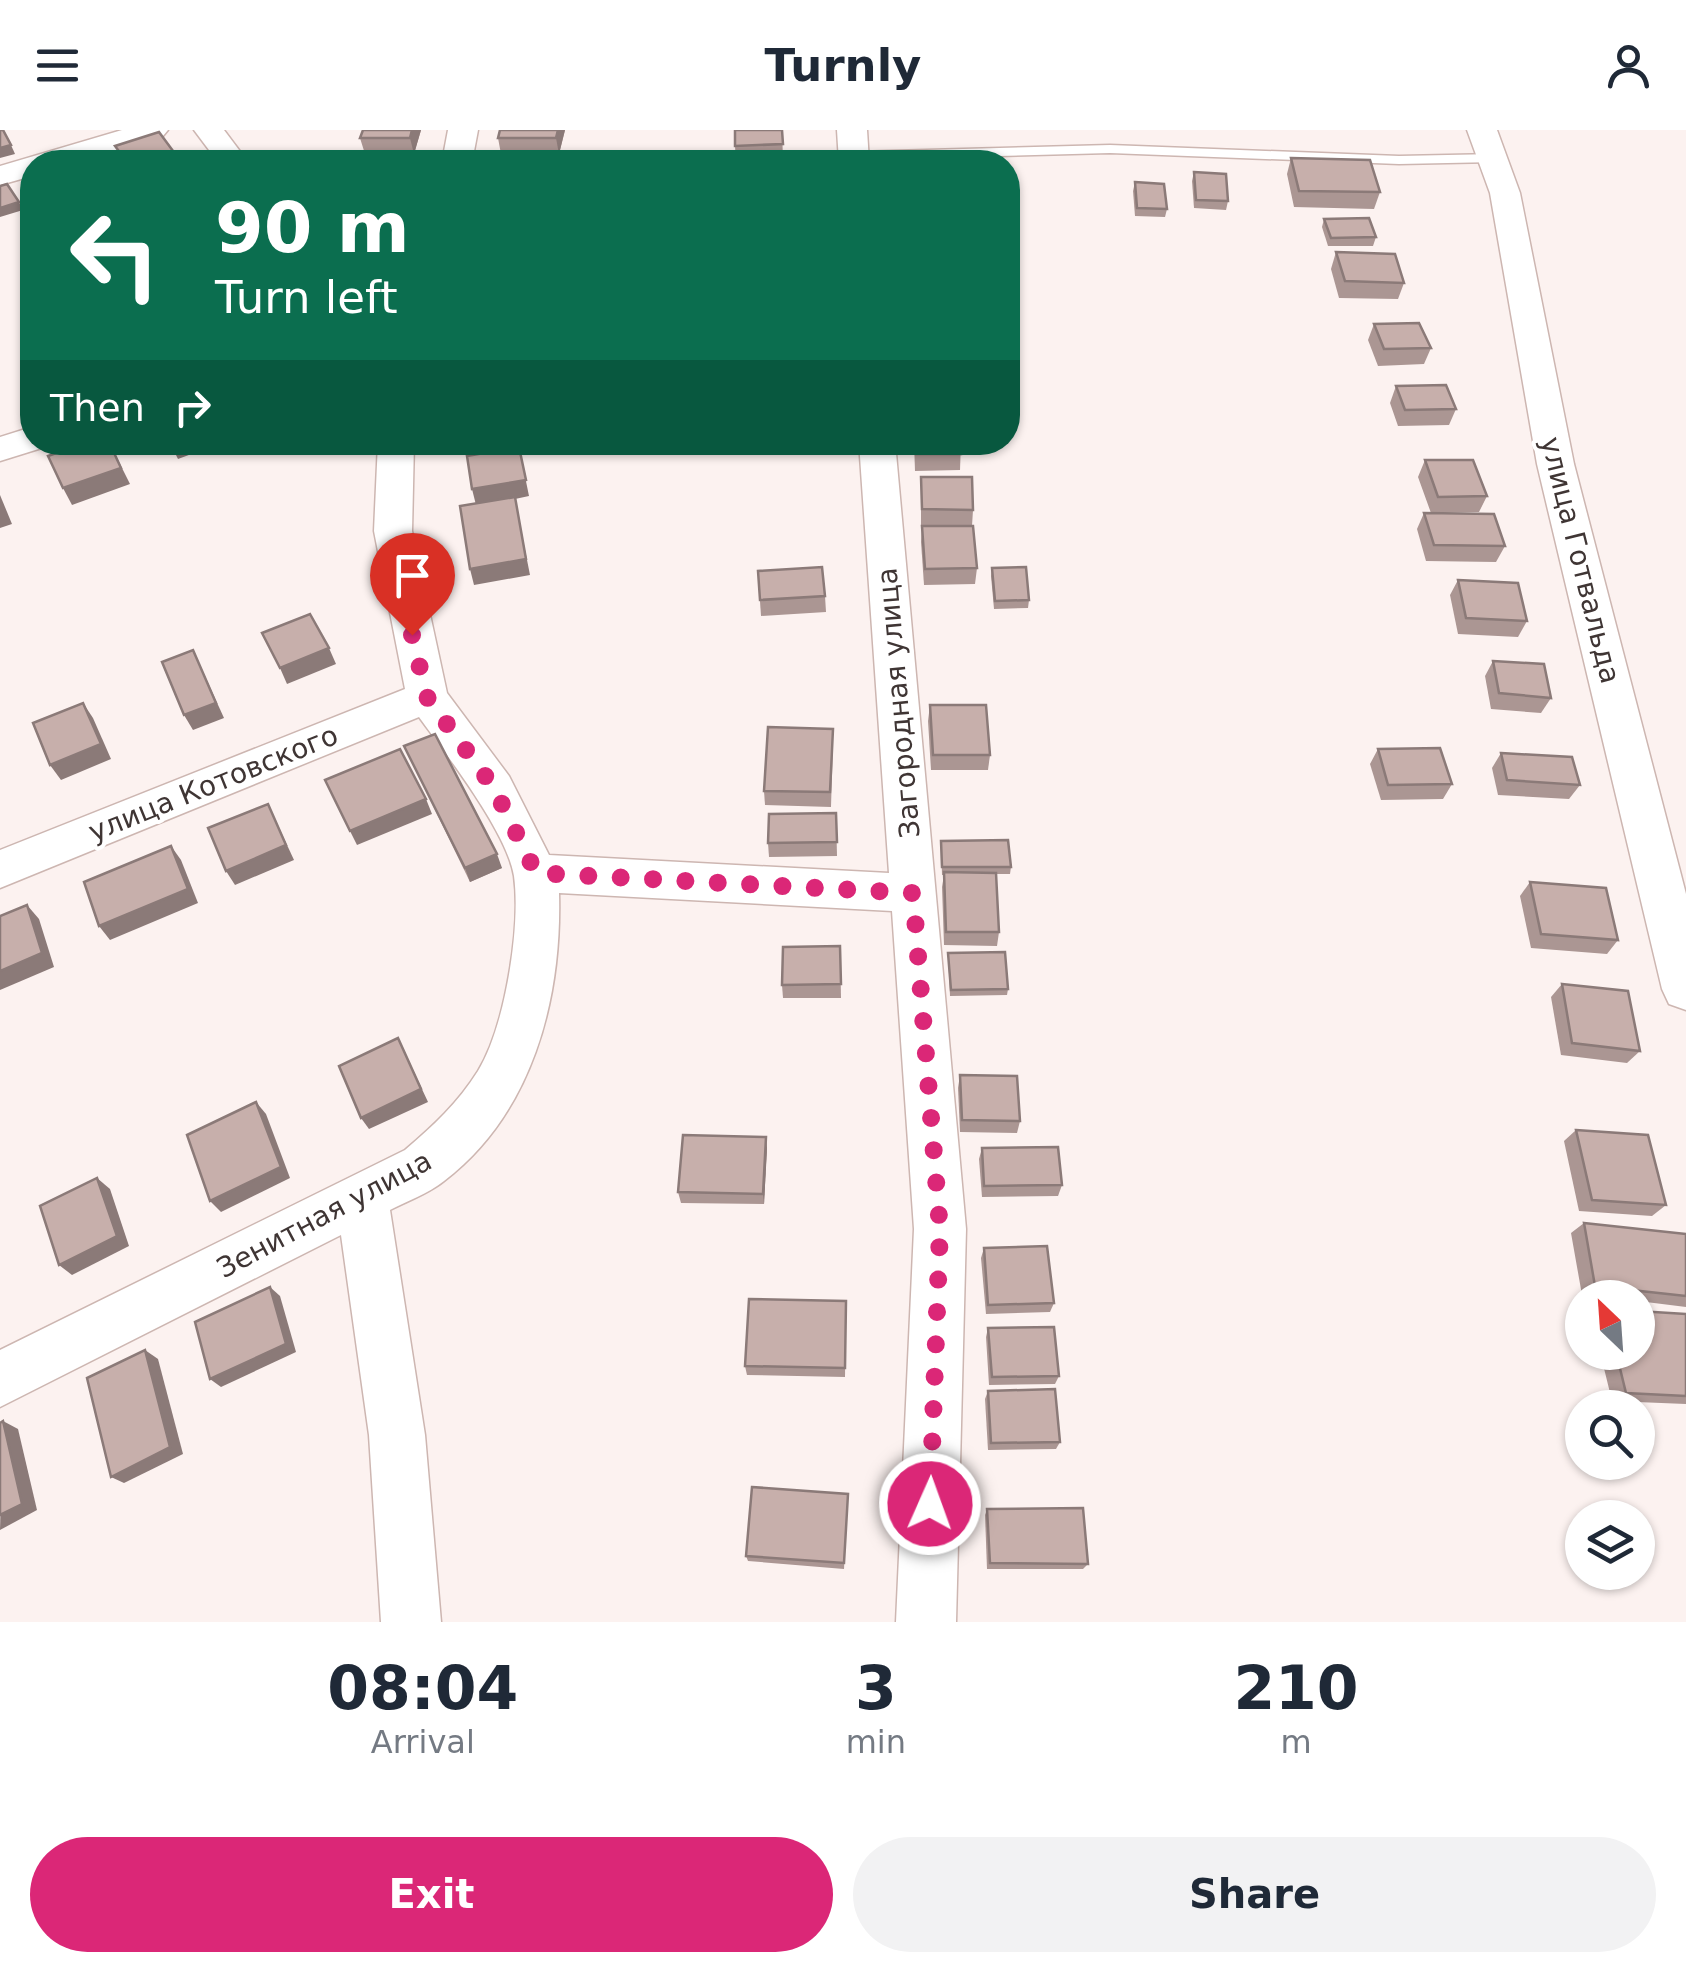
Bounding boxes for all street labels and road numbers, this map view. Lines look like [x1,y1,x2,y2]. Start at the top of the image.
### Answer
street label: улица Готвальда [1534,433,1627,687]
street label: Загородная улица [870,566,927,840]
street label: улица Котовского [84,718,343,849]
street label: Зенитная улица [211,1144,437,1285]

